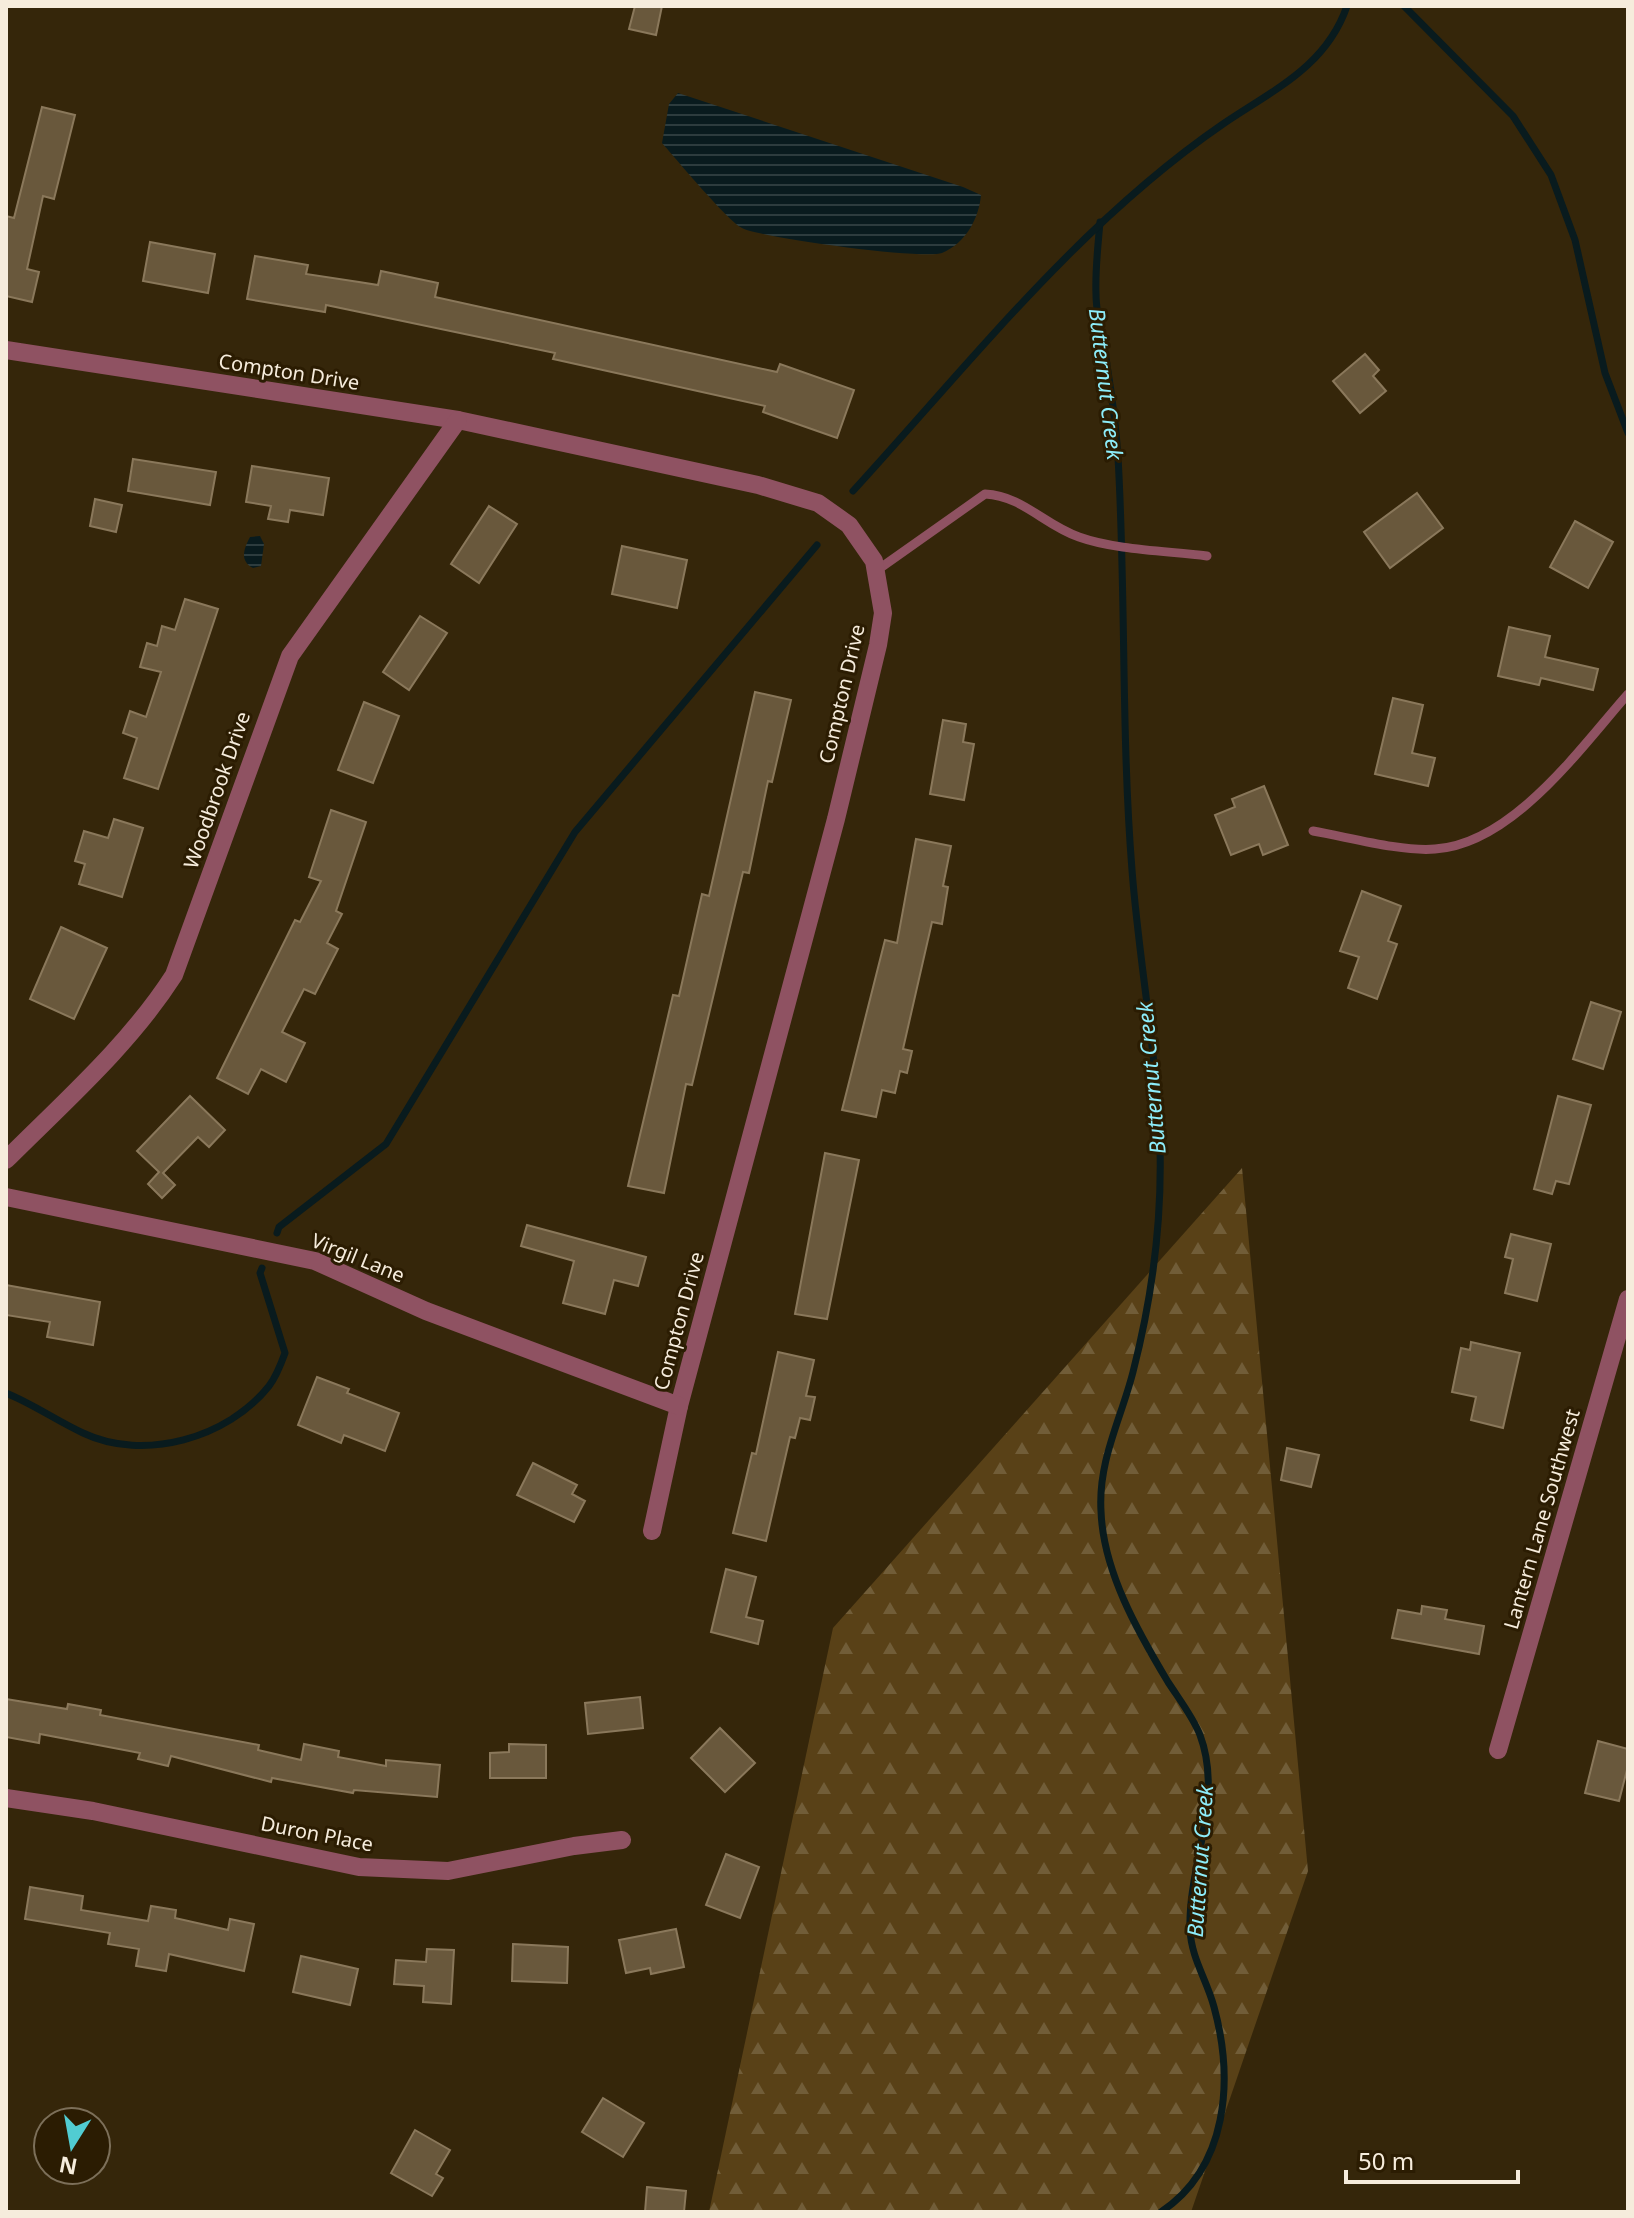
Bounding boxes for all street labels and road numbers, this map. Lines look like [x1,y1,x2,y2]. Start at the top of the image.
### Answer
street label: Compton Drive [217,347,361,396]
street label: Compton Drive [812,622,871,766]
street label: Woodbrook Drive [177,708,256,872]
street label: Virgil Lane [308,1227,409,1288]
street label: Compton Drive [647,1249,710,1393]
street label: Lantern Lane Southwest [1497,1406,1586,1632]
street label: Duron Place [259,1809,376,1858]

